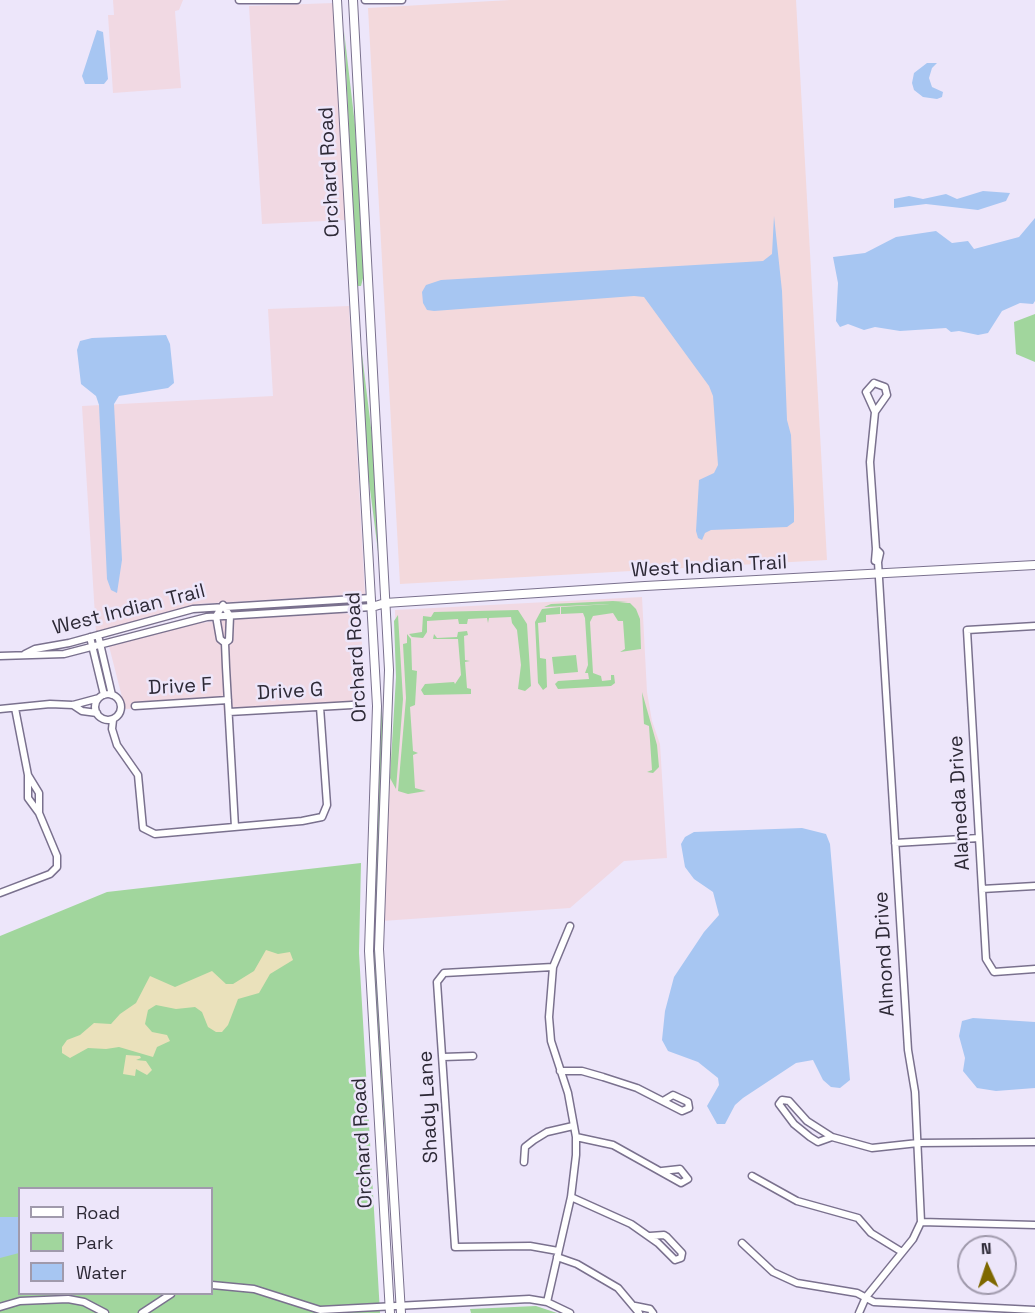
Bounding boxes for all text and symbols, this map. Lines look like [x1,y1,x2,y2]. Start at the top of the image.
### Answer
street label: Orchard Road [315,106,345,238]
street label: West Indian Trail [630,551,788,583]
street label: West Indian Trail [50,579,208,641]
street label: Orchard Road [342,591,372,723]
street label: Drive F [147,673,213,701]
street label: Drive G [256,678,324,706]
street label: Alameda Drive [944,735,976,871]
street label: Almond Drive [870,891,900,1017]
street label: Shady Lane [414,1050,444,1164]
street label: Orchard Road [348,1077,378,1209]
legend [18,1187,213,1295]
text: Road [76,1201,120,1224]
text: Park [76,1231,113,1254]
north arrow [957,1235,1017,1295]
text: N [980,1238,992,1259]
text: Water [76,1261,127,1284]

